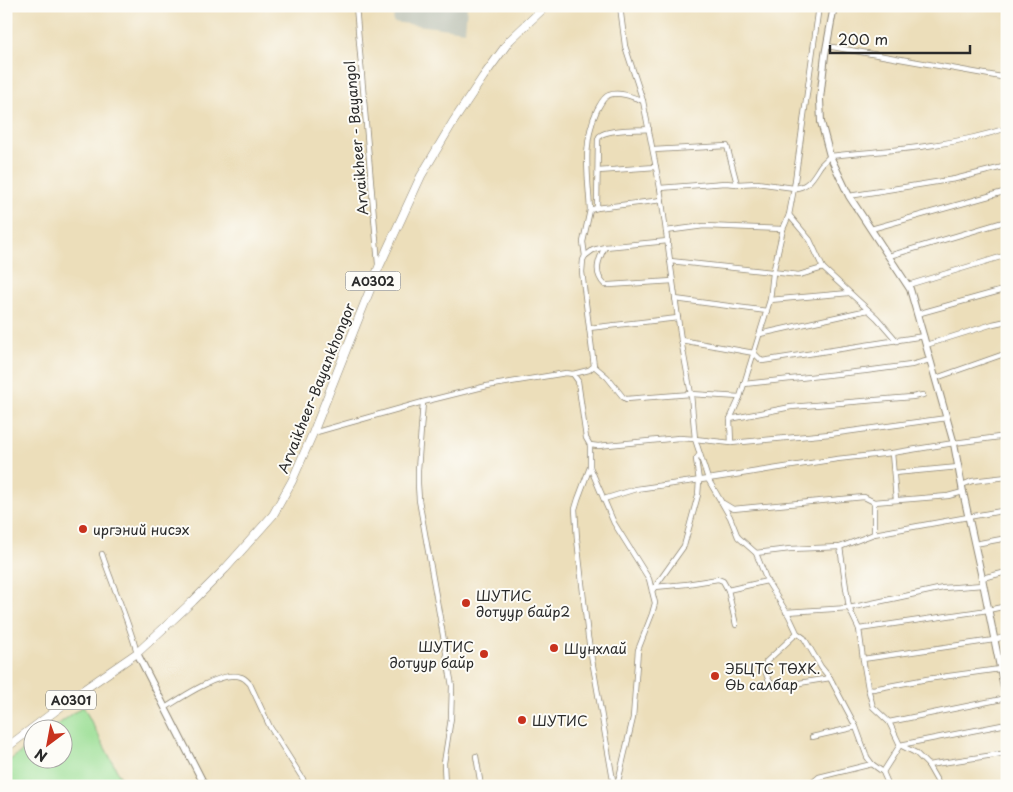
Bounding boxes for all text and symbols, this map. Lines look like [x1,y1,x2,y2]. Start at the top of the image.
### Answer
scale bar [830,22,970,54]
text: 200 m [838,27,888,50]
street label: Arvaikheer - Bayangol [339,60,373,216]
road number: A0302 [346,272,400,290]
street label: Arvaikheer-Bayankhongor [272,299,360,476]
place label: иргэний нисэх [93,519,189,540]
marker: иргэний нисэх [77,523,89,535]
place label: ШУТИС дотуур байр2 [476,585,570,622]
marker: ШУТИС дотуур байр2 [460,597,472,609]
place label: ШУТИС дотуур байр [390,636,474,673]
place label: Шунхлай [564,638,627,659]
marker: Шунхлай [548,642,560,654]
marker: ШУТИС дотуур байр [478,648,490,660]
place label: ЭБЦТС ТӨХК. ӨЬ салбар [725,658,820,695]
marker: ЭБЦТС ТӨХК. ӨЬ салбар [709,670,721,682]
road number: A0301 [46,690,96,710]
place label: ШУТИС [532,710,588,731]
marker: ШУТИС [516,714,528,726]
north arrow [22,720,72,770]
text: N [31,744,51,767]

